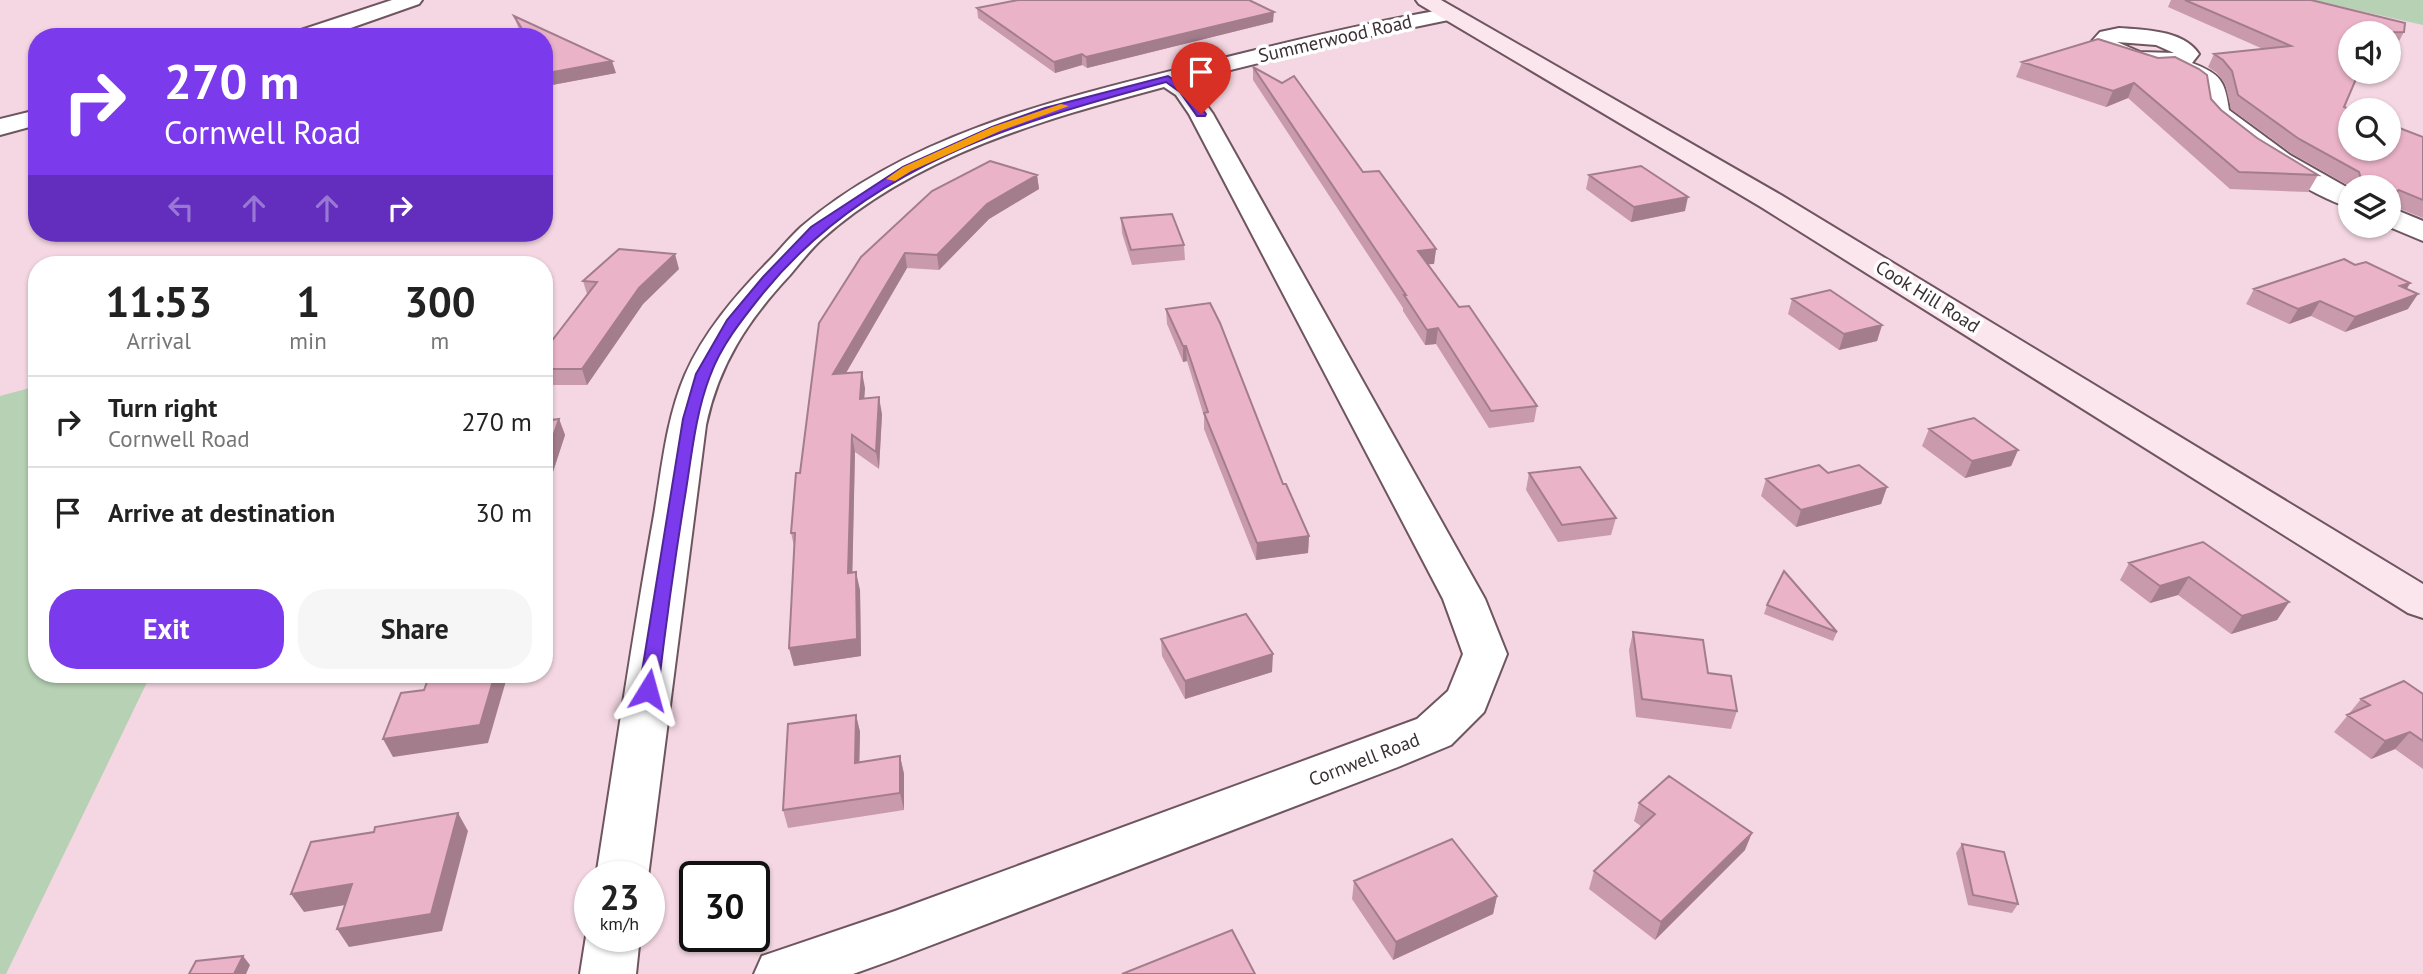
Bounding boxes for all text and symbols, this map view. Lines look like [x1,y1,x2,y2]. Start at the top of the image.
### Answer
street label: Summerwood Road [1256,9,1414,67]
map controls [2338,21,2401,238]
button: sound [2338,21,2401,84]
pin [1171,42,1231,114]
text: 270 m [164,49,299,113]
icon: arrive [1182,53,1220,91]
icon: right [49,56,140,147]
button: search [2338,98,2401,161]
text: Cornwell Road [164,111,361,153]
button: layers [2338,175,2401,238]
icon: left [162,189,200,227]
icon: ahead [235,189,273,227]
icon: ahead [308,189,346,227]
icon: right [381,189,419,227]
street label: Cook Hill Road [1871,254,1985,338]
text: 11:53 [105,274,212,329]
text: 1 [296,274,320,329]
text: 300 [404,274,476,329]
text: Arrival [126,326,191,355]
text: min [289,326,327,355]
text: m [431,326,449,355]
text: Turn right [108,391,217,424]
icon: right [49,403,87,441]
text: 270 m [461,405,532,438]
text: Cornwell Road [108,424,250,453]
icon: arrive [49,494,87,532]
text: Arrive at destination [108,496,335,529]
text: 30 m [476,496,532,529]
button: Exit [49,589,284,669]
button: Share [298,589,532,669]
position arrow [611,653,685,727]
street label: Cornwell Road [1305,727,1423,791]
speed limit sign: 30 [679,861,770,952]
text: 23 [600,874,639,920]
text: km/h [600,912,639,935]

